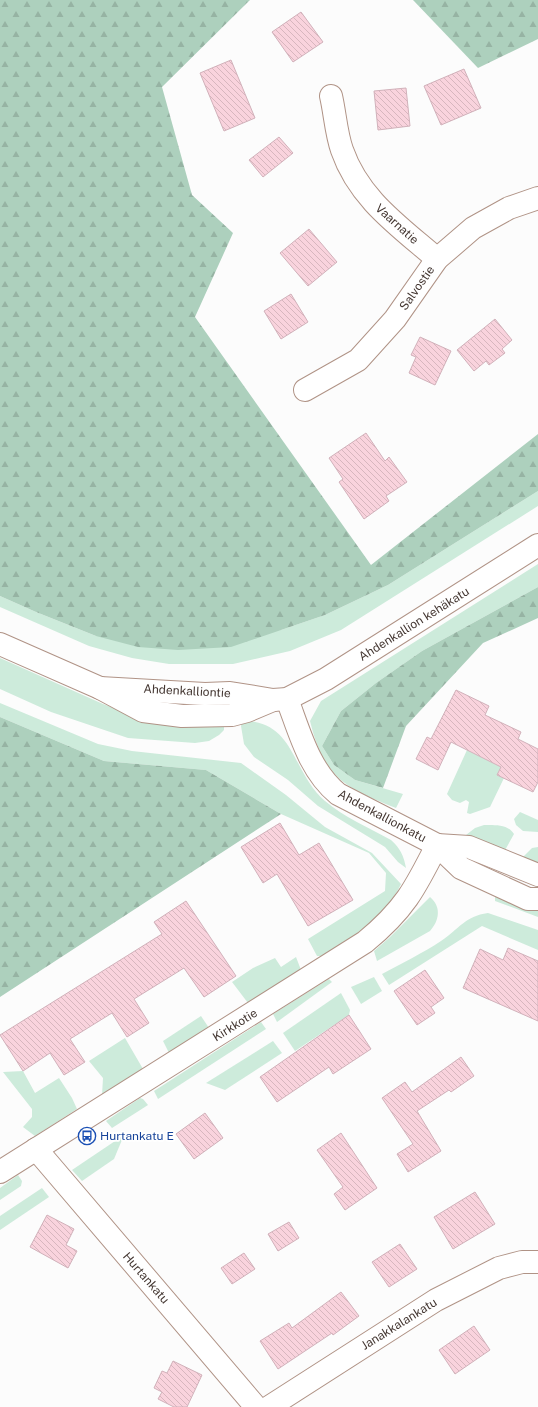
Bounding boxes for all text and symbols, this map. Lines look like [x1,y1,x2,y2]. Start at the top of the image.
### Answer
street label: Vaarnatie [373,201,422,247]
street label: Salvostie [397,263,437,313]
street label: Ahdenkallion kehäkatu [356,584,472,664]
street label: Ahdenkalliontie [143,682,231,700]
street label: Ahdenkallionkatu [336,787,428,845]
street label: Kirkkotie [210,1006,260,1044]
bus stop icon: Hurtankatu E [77,1126,97,1146]
place label: Hurtankatu E [100,1129,174,1143]
street label: Hurtankatu [120,1249,172,1307]
street label: Janakkalankatu [359,1295,439,1353]

